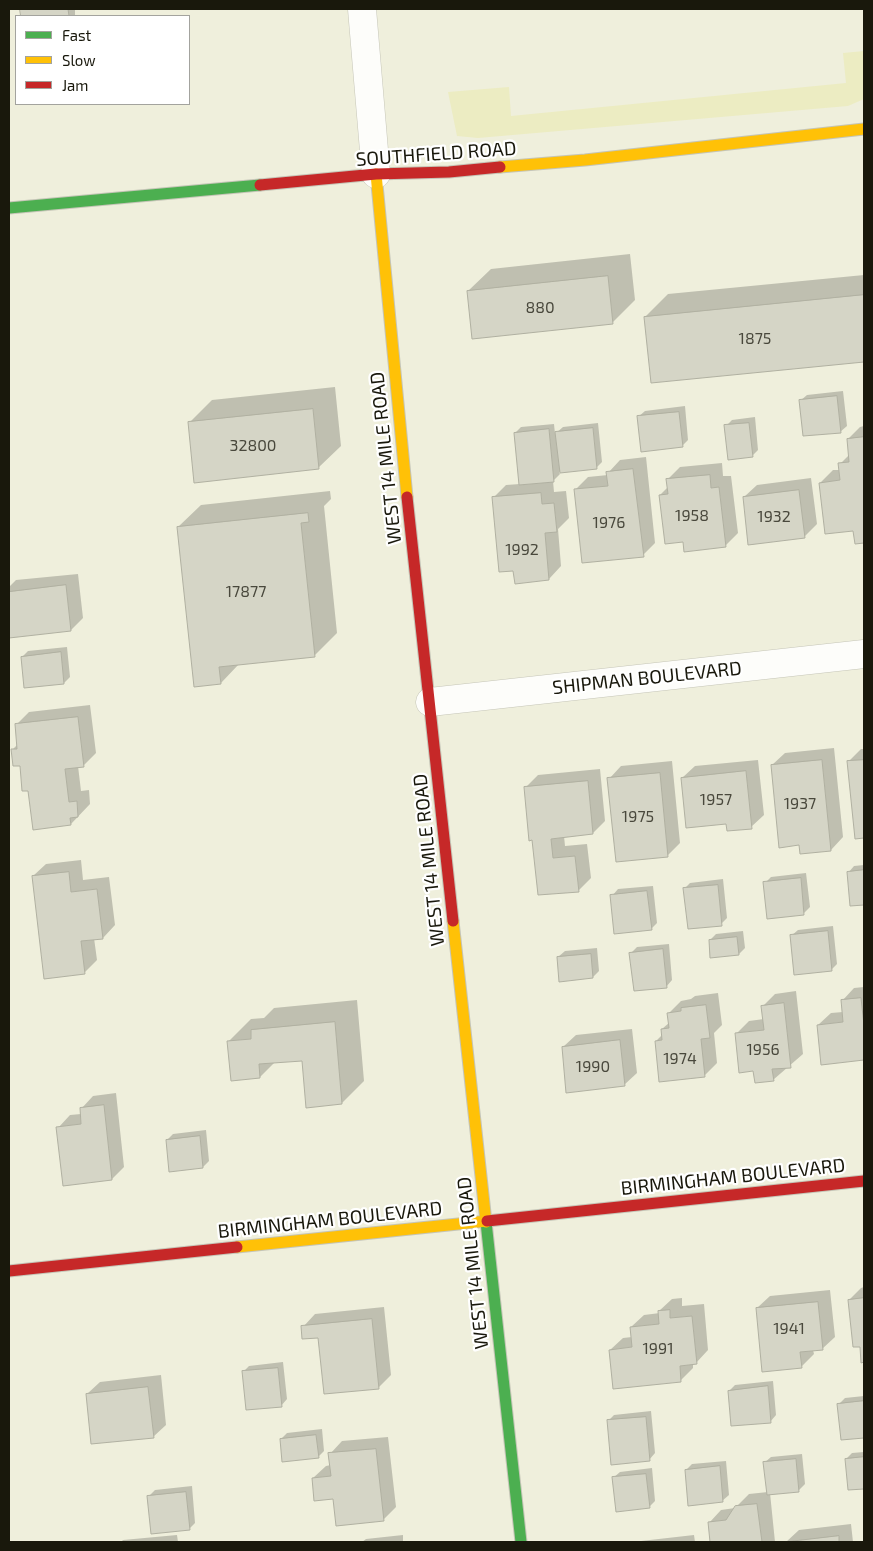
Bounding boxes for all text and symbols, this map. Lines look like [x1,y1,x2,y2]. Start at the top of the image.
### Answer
legend [15,15,190,105]
text: Fast [62,26,91,44]
text: Slow [62,51,96,69]
text: Jam [62,76,88,94]
street label: SOUTHFIELD ROAD [355,137,517,171]
house number: 880 [525,298,555,318]
house number: 1875 [739,329,771,349]
street label: WEST 14 MILE ROAD [366,371,406,545]
house number: 32800 [230,436,276,456]
house number: 1958 [675,506,709,526]
house number: 1932 [757,507,791,527]
house number: 1976 [593,513,625,533]
house number: 1992 [505,540,539,560]
house number: 17877 [226,582,266,602]
street label: SHIPMAN BOULEVARD [551,657,743,699]
street label: WEST 14 MILE ROAD [409,773,449,947]
house number: 1957 [700,790,732,810]
house number: 1937 [784,794,816,814]
house number: 1975 [622,807,654,827]
house number: 1956 [746,1040,780,1060]
house number: 1974 [663,1049,697,1069]
house number: 1990 [576,1057,610,1077]
street label: BIRMINGHAM BOULEVARD [620,1154,846,1200]
street label: WEST 14 MILE ROAD [453,1176,493,1350]
street label: BIRMINGHAM BOULEVARD [217,1197,443,1243]
house number: 1941 [773,1319,805,1339]
house number: 1991 [642,1339,674,1359]

